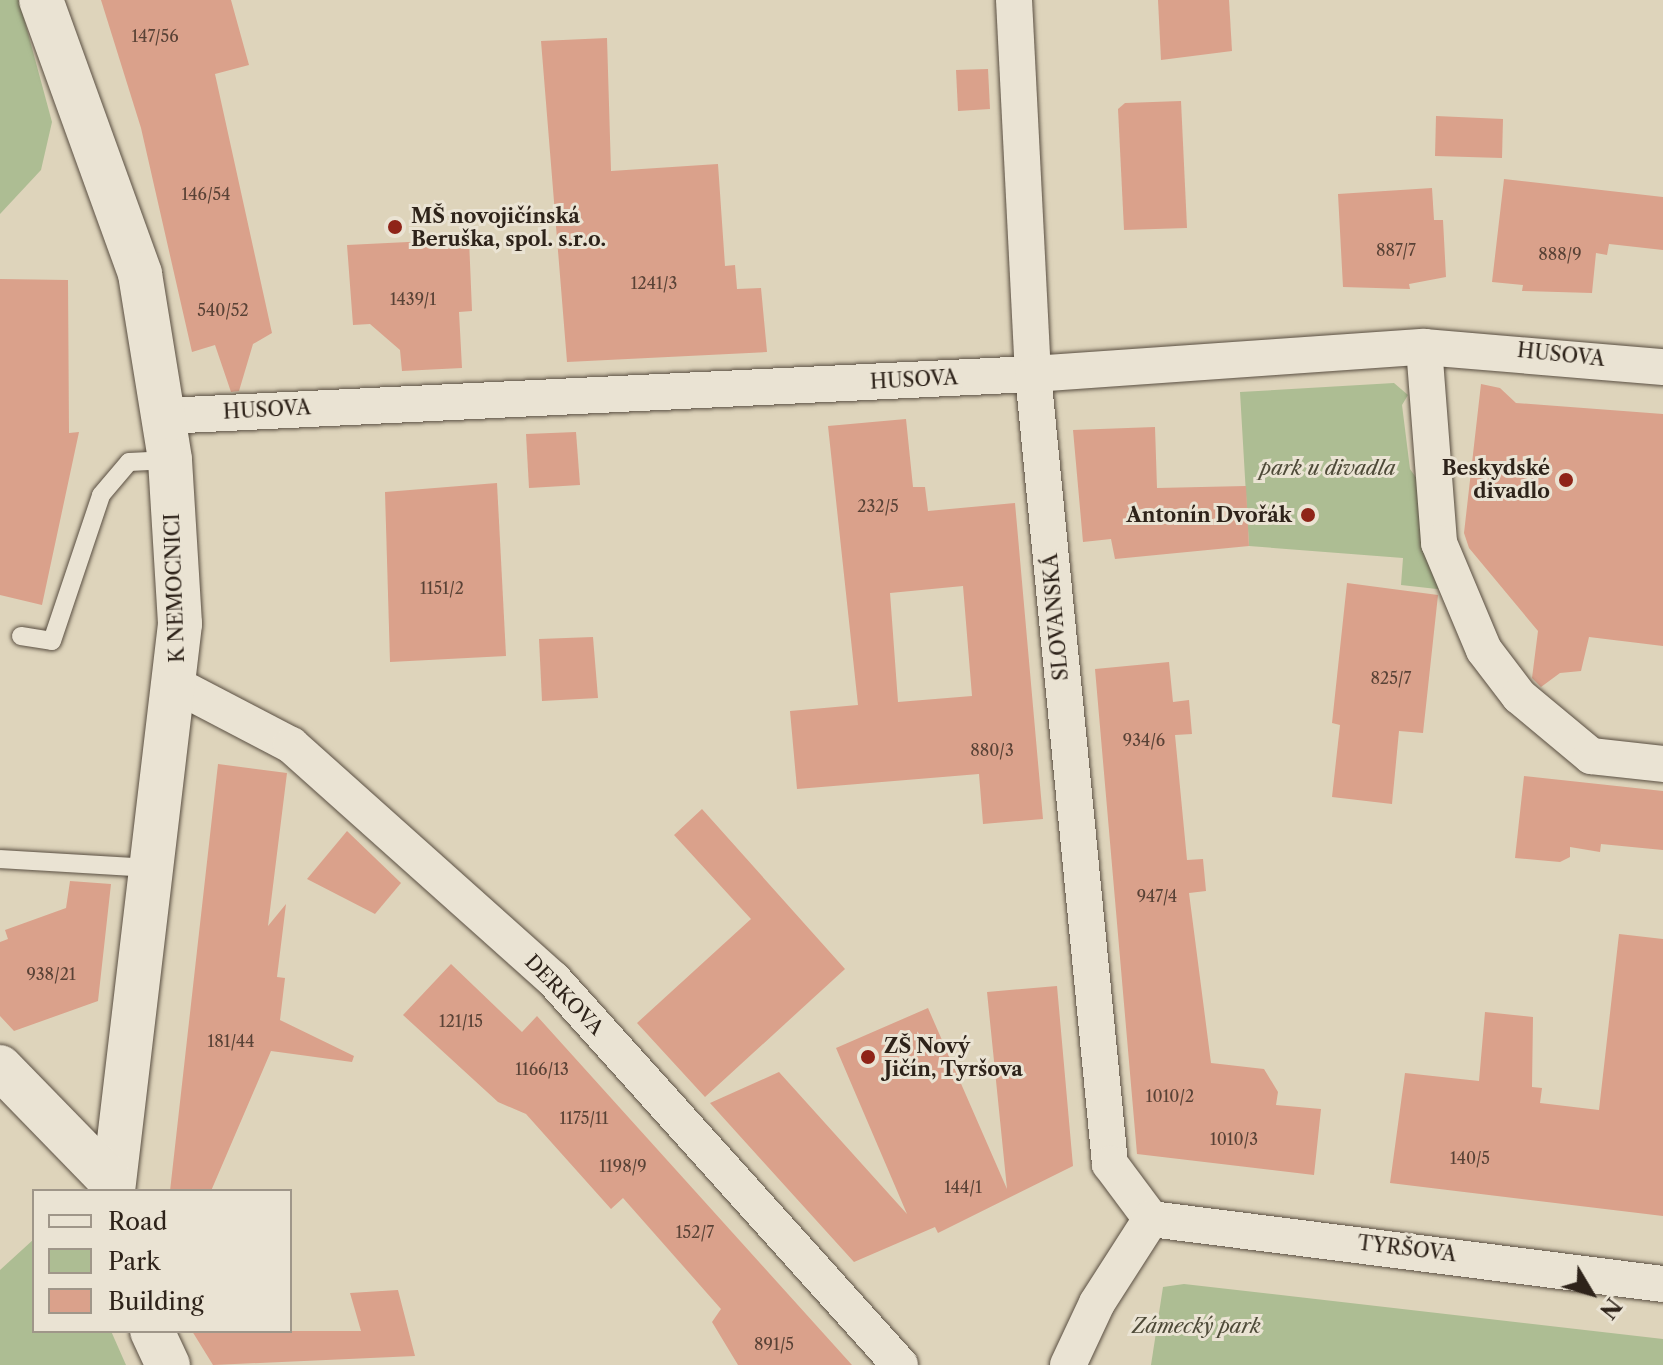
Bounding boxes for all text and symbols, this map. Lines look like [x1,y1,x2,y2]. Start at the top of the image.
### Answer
house number: 147/56 [131,26,179,46]
house number: 146/54 [182,184,230,204]
place label: MŠ novojičínská Beruška, spol. s.r.o. [411,204,606,251]
marker: MŠ novojičínská Beruška, spol. s.r.o. [386,218,404,236]
house number: 887/7 [1376,240,1416,260]
house number: 888/9 [1538,244,1582,264]
house number: 1241/3 [631,273,677,293]
house number: 1439/1 [390,289,436,309]
house number: 540/52 [197,300,249,320]
street label: HUSOVA [1516,338,1606,372]
street label: HUSOVA [869,366,959,394]
street label: HUSOVA [222,396,312,424]
park label: park u divadla [1260,456,1396,480]
place label: Beskydské divadlo [1442,456,1550,503]
marker: Beskydské divadlo [1557,471,1575,489]
house number: 232/5 [857,496,899,516]
place label: Antonín Dvořák [1126,503,1292,527]
marker: Antonín Dvořák [1299,506,1317,524]
street label: K NEMOCNICI [160,513,190,663]
street label: SLOVANSKÁ [1038,552,1074,682]
house number: 1151/2 [420,578,464,598]
house number: 825/7 [1371,668,1411,688]
house number: 934/6 [1123,730,1165,750]
house number: 880/3 [970,740,1014,760]
house number: 947/4 [1137,886,1177,906]
street label: DERKOVA [520,950,608,1040]
house number: 938/21 [26,964,76,984]
house number: 121/15 [439,1011,483,1031]
house number: 181/44 [208,1031,254,1051]
place label: ZŠ Nový Jičín, Tyršova [884,1034,1023,1081]
marker: ZŠ Nový Jičín, Tyršova [859,1048,877,1066]
house number: 1166/13 [515,1059,569,1079]
house number: 1010/2 [1146,1086,1194,1106]
house number: 1175/11 [559,1108,609,1128]
house number: 1010/3 [1210,1129,1258,1149]
house number: 140/5 [1450,1148,1490,1168]
house number: 1198/9 [599,1156,647,1176]
house number: 144/1 [944,1177,982,1197]
legend [32,1189,292,1333]
text: Road [108,1207,167,1236]
house number: 152/7 [676,1222,714,1242]
street label: TYRŠOVA [1356,1231,1458,1267]
text: Park [108,1247,160,1276]
north arrow [1551,1253,1631,1333]
text: Building [108,1287,204,1316]
text: N [1594,1292,1627,1324]
park label: Zámecký park [1131,1314,1261,1338]
house number: 891/5 [754,1334,794,1354]

